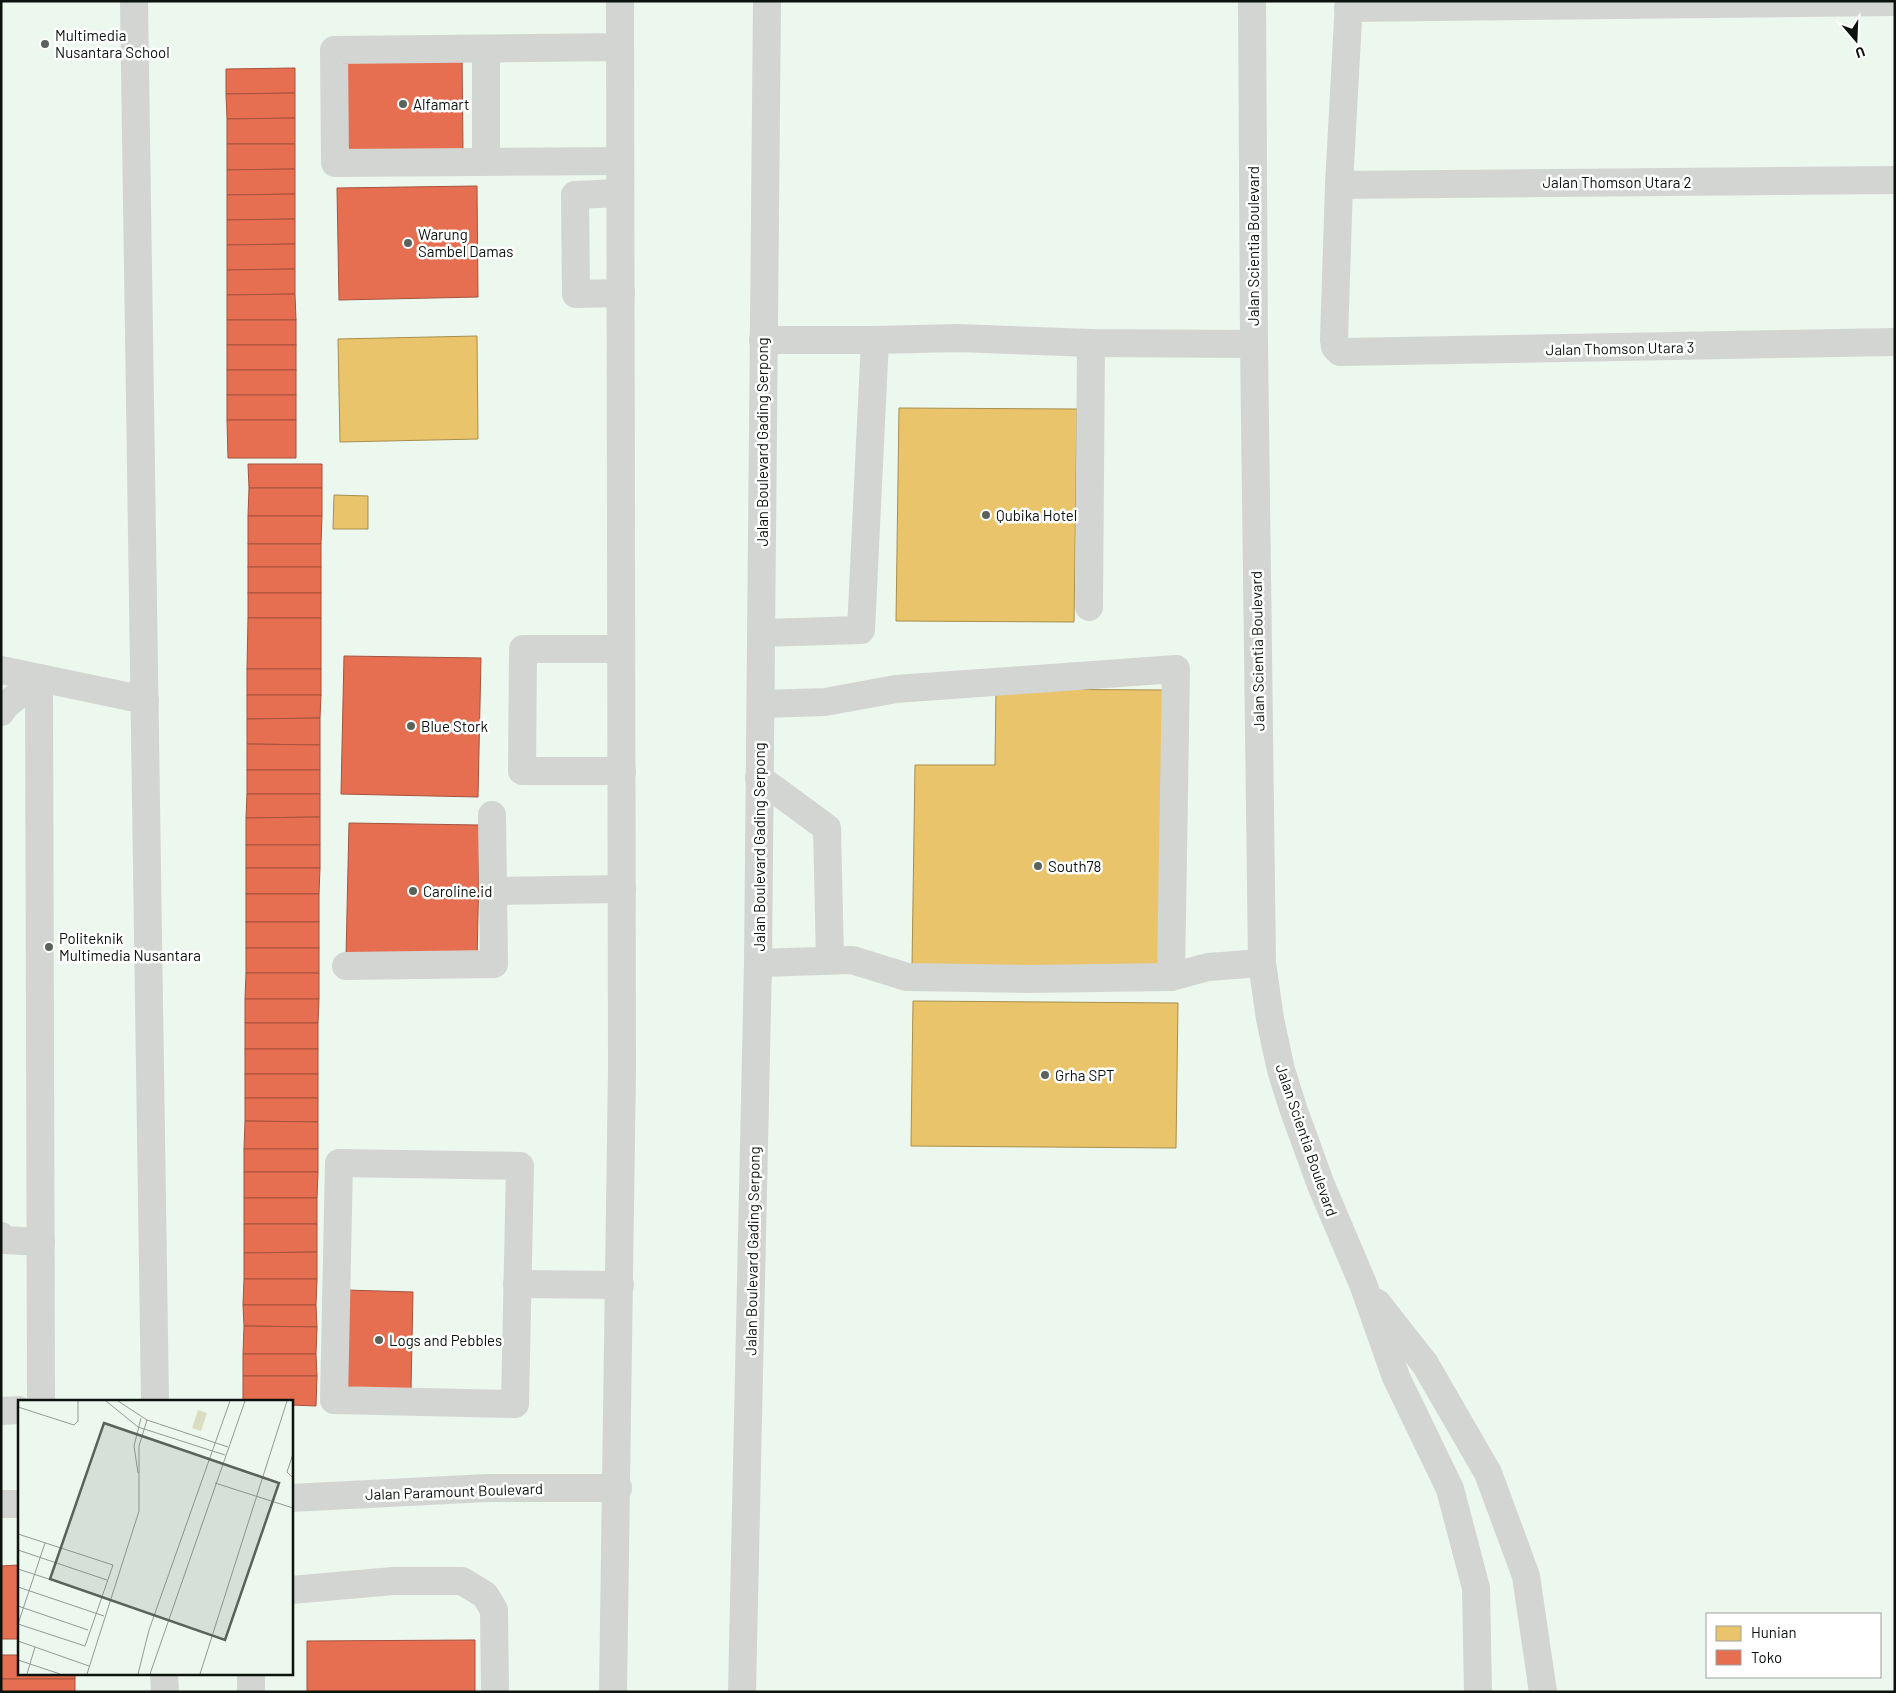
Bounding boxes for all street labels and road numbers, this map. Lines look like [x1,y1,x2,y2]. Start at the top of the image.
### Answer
street label: Jalan Scientia Boulevard [1244,166,1262,326]
street label: Jalan Thomson Utara 2 [1542,173,1692,191]
street label: Jalan Boulevard Gading Serpong [753,337,771,547]
street label: Jalan Thomson Utara 3 [1545,338,1695,358]
street label: Jalan Scientia Boulevard [1247,571,1267,731]
street label: Jalan Boulevard Gading Serpong [750,742,768,952]
street label: Jalan Scientia Boulevard [1272,1061,1342,1219]
street label: Jalan Boulevard Gading Serpong [741,1146,763,1356]
street label: Jalan Paramount Boulevard [365,1479,543,1503]

